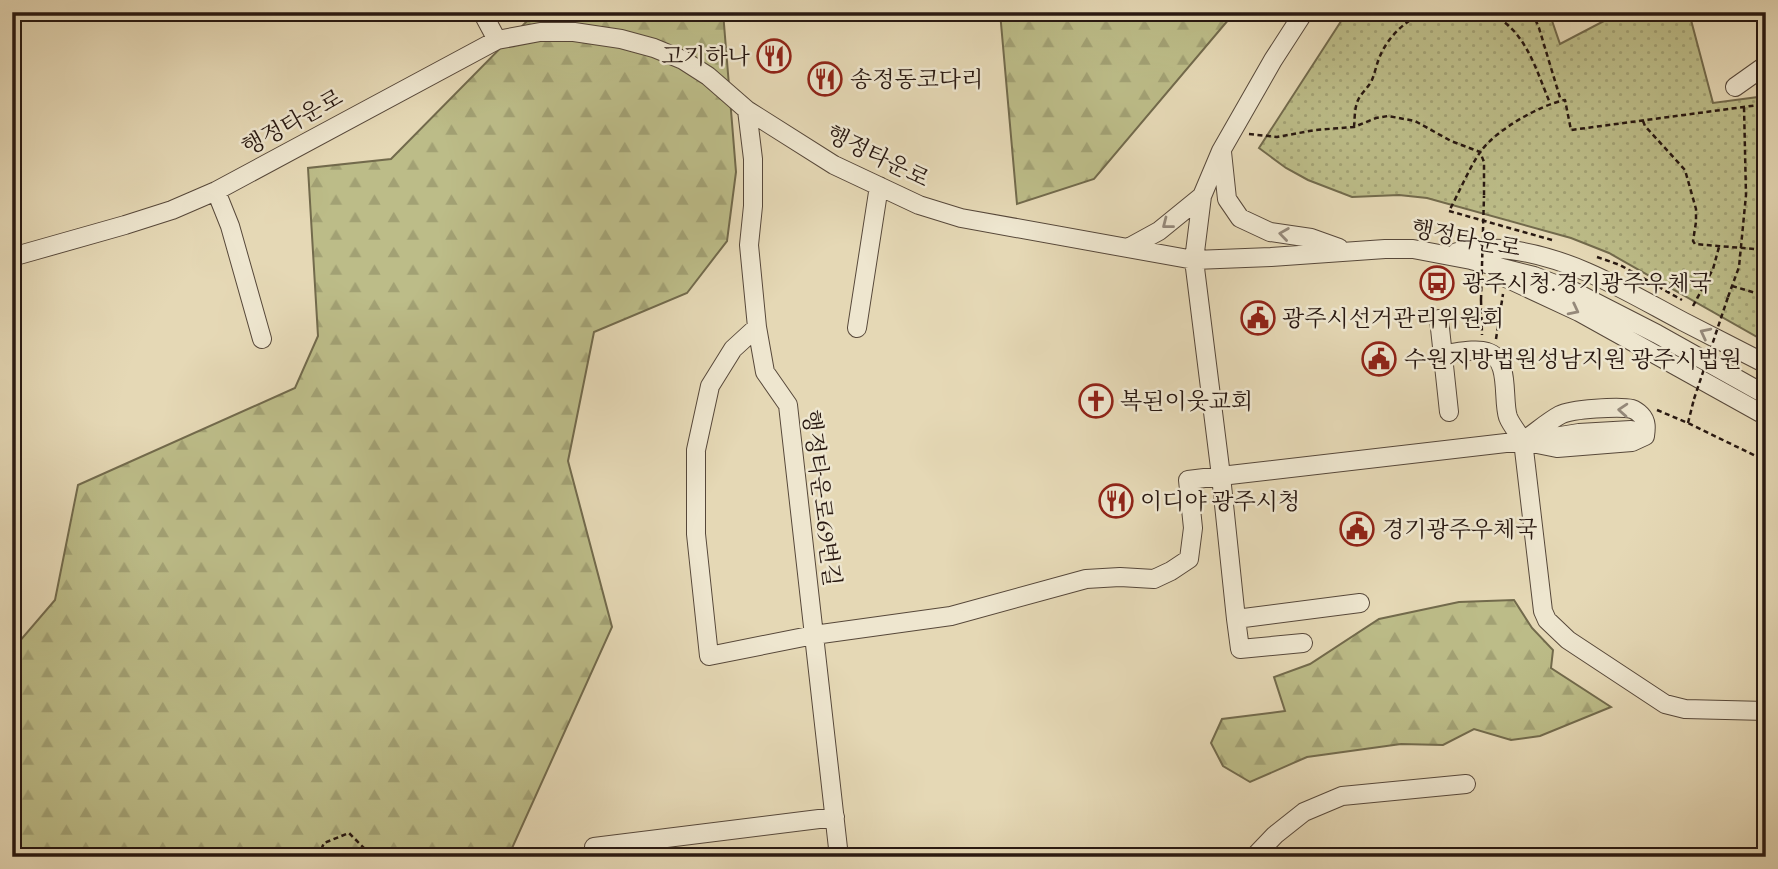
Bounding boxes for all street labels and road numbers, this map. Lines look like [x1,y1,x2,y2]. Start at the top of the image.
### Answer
street label: 행정타운로 [236,82,348,162]
street label: 행정타운로 [821,118,935,194]
street label: 행정타운로 [1409,213,1523,263]
street label: 행정타운로69번길 [796,408,848,588]

